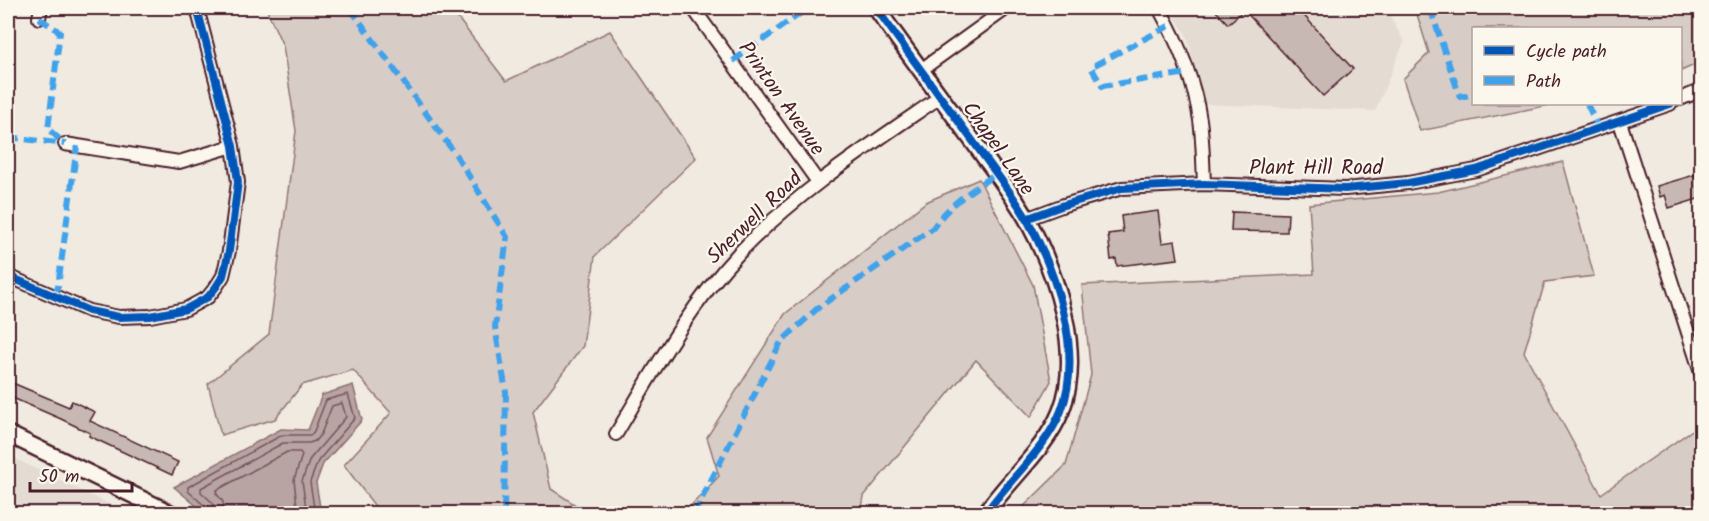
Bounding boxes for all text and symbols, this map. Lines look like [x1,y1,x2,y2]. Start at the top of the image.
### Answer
legend [1472,27,1682,105]
street label: Printon Avenue [729,35,833,164]
text: Cycle path [1526,38,1607,67]
text: Path [1526,68,1561,97]
street label: Chapel Lane [953,95,1043,203]
street label: Plant Hill Road [1249,152,1384,185]
street label: Sherwell Road [699,163,811,273]
scale bar [30,455,132,493]
text: 50 m [39,463,79,492]

